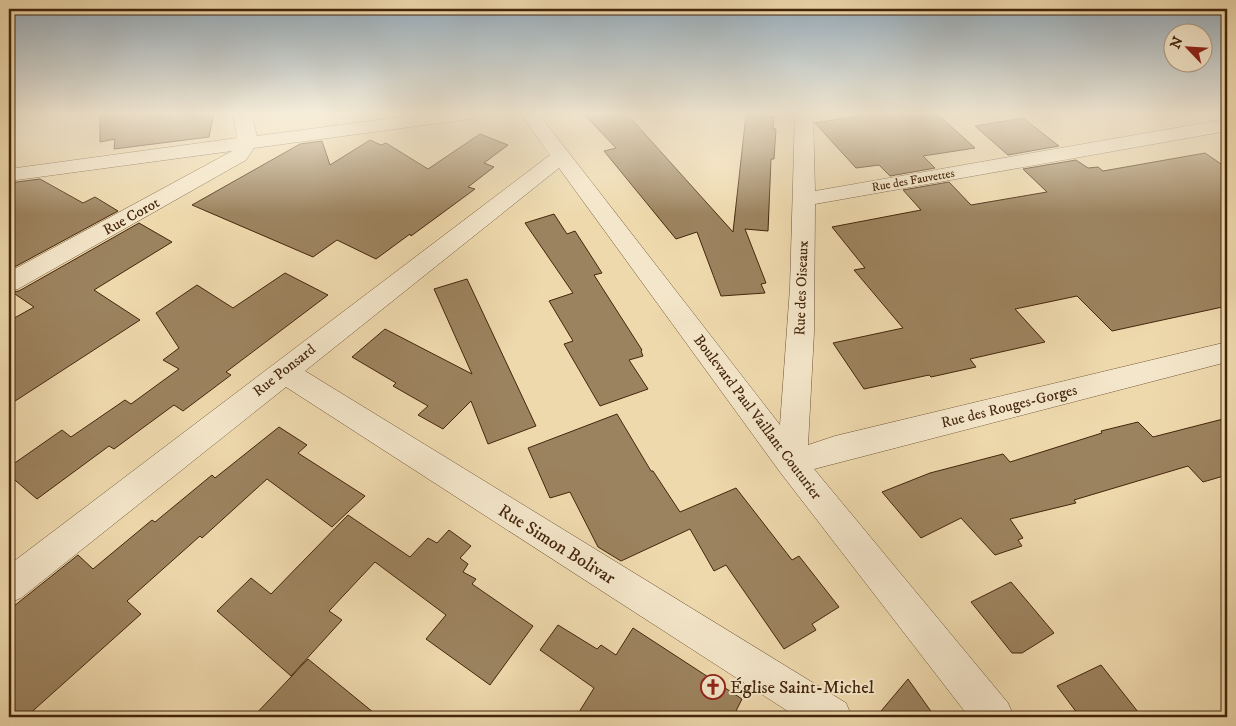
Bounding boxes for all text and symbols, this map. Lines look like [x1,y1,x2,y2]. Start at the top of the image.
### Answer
north arrow [1164,22,1214,72]
text: N [1167,33,1188,52]
street label: Rue des Fauvettes [871,166,956,195]
street label: Rue Corot [100,193,163,240]
street label: Rue des Oiseaux [790,239,813,336]
street label: Boulevard Paul Vaillant Couturier [689,331,826,504]
street label: Rue Ponsard [249,340,320,401]
street label: Rue des Rouges-Gorges [939,380,1079,433]
street label: Rue Simon Bolivar [494,500,619,590]
church icon: Église Saint-Michel [700,674,726,700]
place label: Église Saint-Michel [730,677,875,699]

